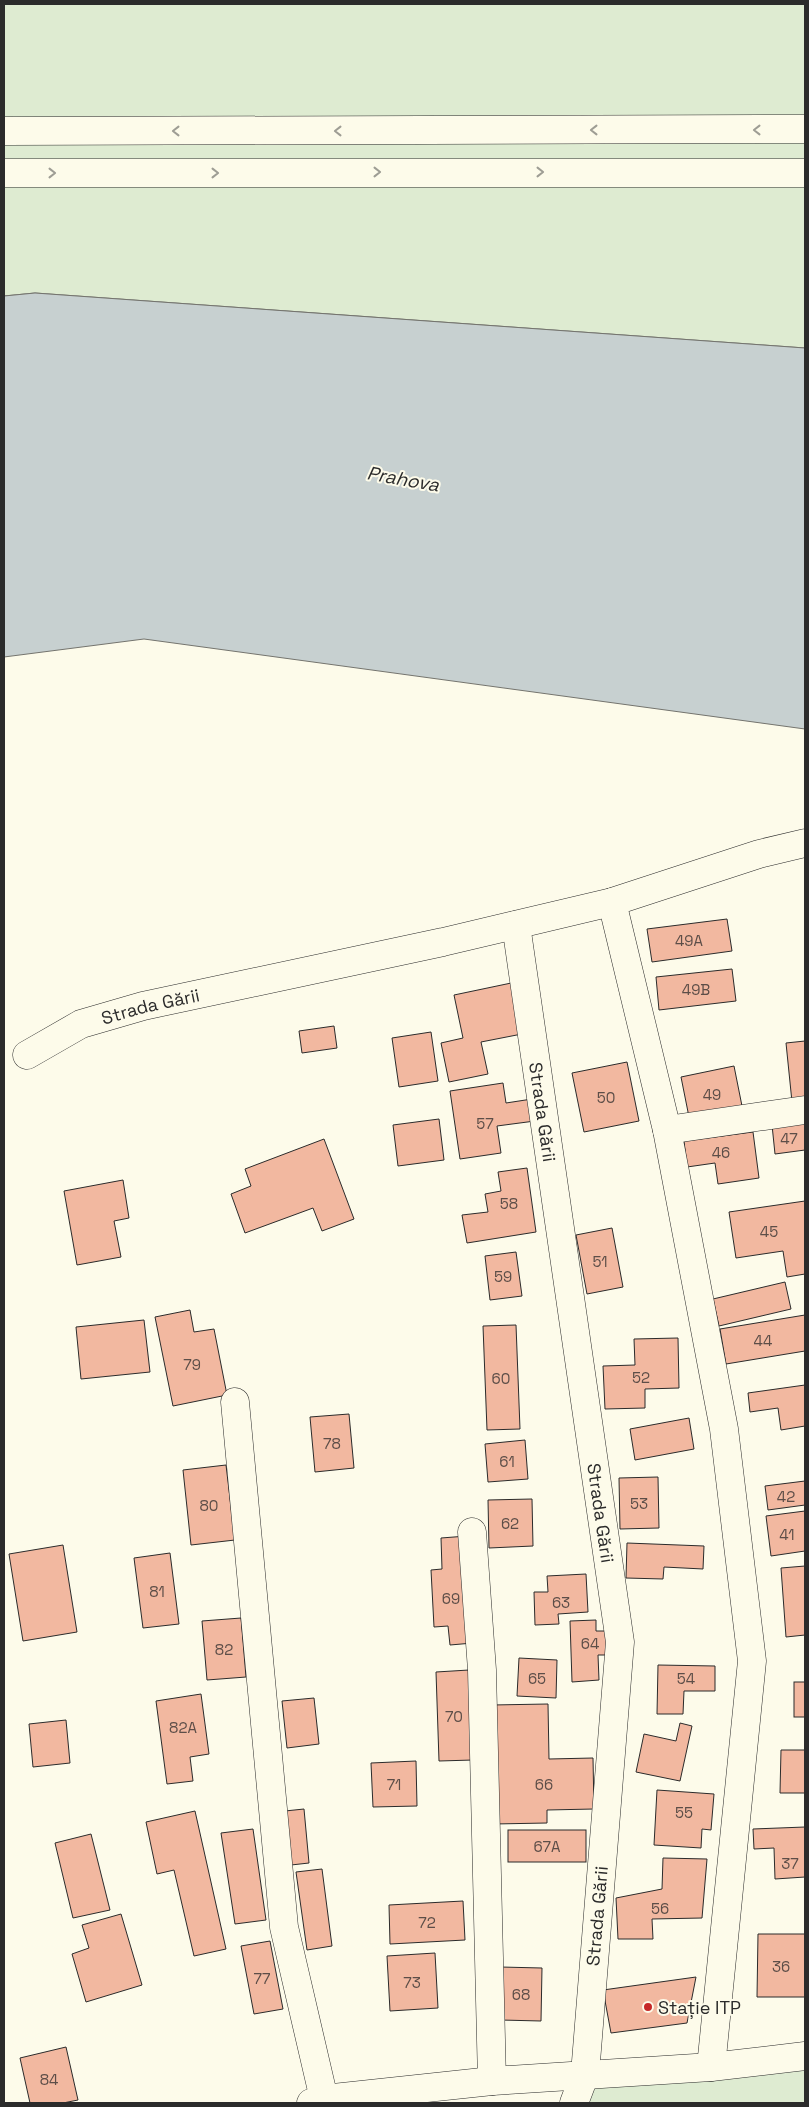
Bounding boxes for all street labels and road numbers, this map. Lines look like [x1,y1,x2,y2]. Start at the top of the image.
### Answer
street label: Strada Gării [98,983,202,1029]
street label: Strada Gării [525,1061,562,1163]
street label: Strada Gării [583,1462,620,1564]
street label: Strada Gării [581,1865,613,1967]

